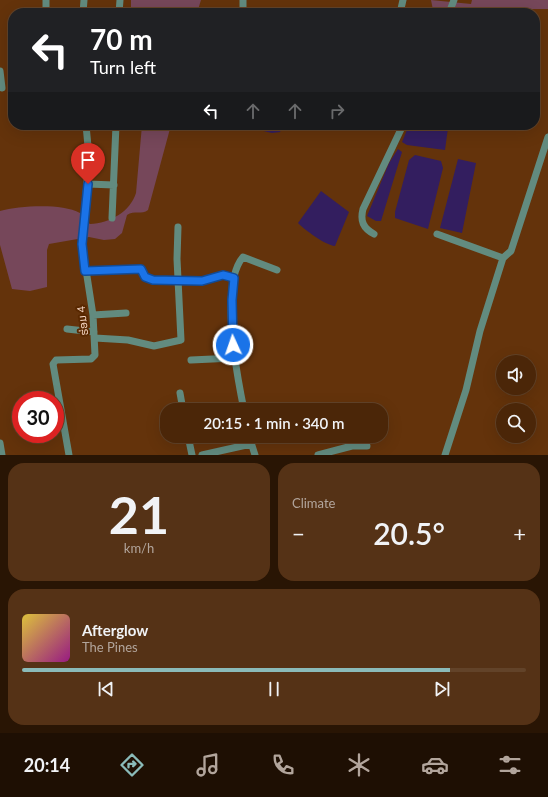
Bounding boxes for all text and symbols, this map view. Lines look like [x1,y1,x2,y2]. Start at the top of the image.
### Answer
text: 70 m [90,22,153,56]
icon: left [24,24,76,76]
text: Turn left [90,56,156,78]
icon: left [200,100,222,122]
icon: ahead [242,100,264,122]
icon: ahead [284,100,306,122]
icon: right [326,100,348,122]
pin [71,143,105,184]
icon: arrive [77,149,99,171]
street label: ຮ່ອມ 4 [74,305,90,336]
position arrow [212,324,254,366]
map controls [496,355,536,443]
button: sound [496,355,536,395]
speed limit sign: 30 [12,391,64,443]
button: search [496,403,536,443]
text: 20:15 · 1 min · 340 m [204,414,344,432]
text: 21 [109,483,169,545]
text: Climate [292,495,335,511]
text: 20.5° [373,515,445,551]
text: − [292,520,305,547]
text: + [513,520,526,547]
text: km/h [124,540,154,556]
text: Afterglow [82,621,148,639]
text: The Pines [82,639,138,655]
icon: previous [95,678,117,700]
icon: pause [263,678,285,700]
icon: next [431,678,453,700]
icon: directions [118,751,146,779]
icon: music [194,751,222,779]
icon: phone [269,751,297,779]
icon: climate [345,751,373,779]
icon: car [421,751,449,779]
icon: filters [496,751,524,779]
text: 20:14 [24,754,70,776]

